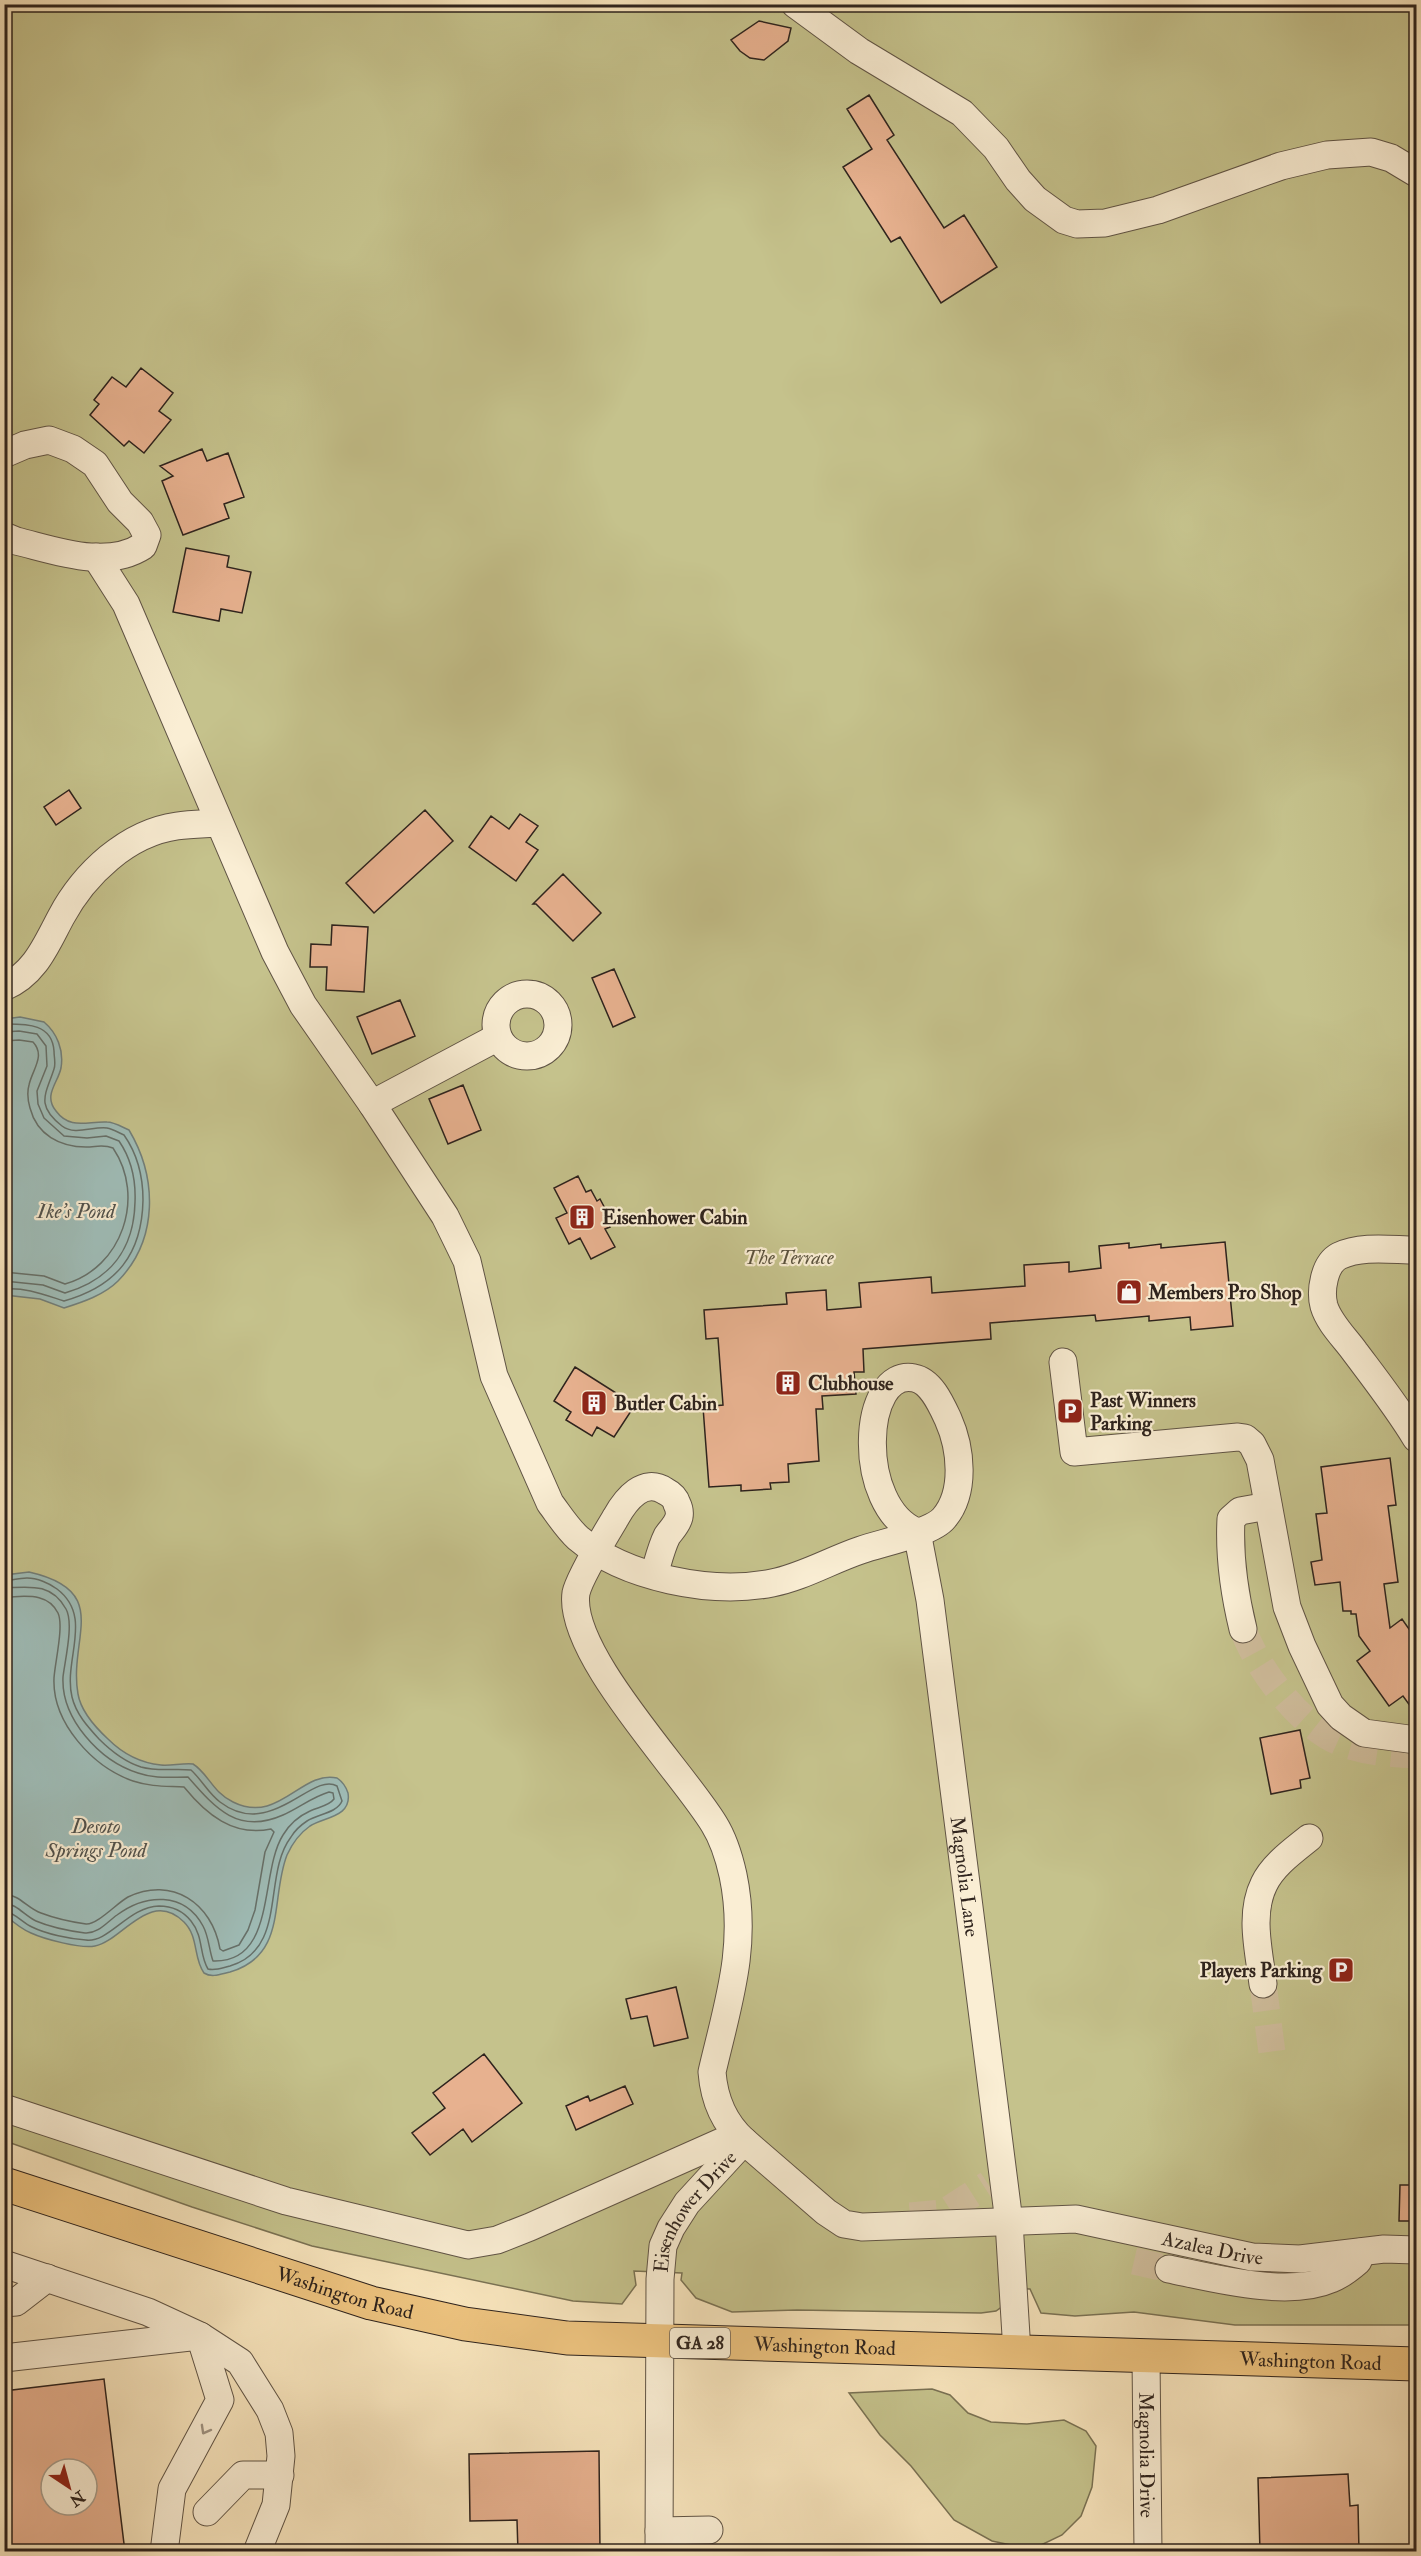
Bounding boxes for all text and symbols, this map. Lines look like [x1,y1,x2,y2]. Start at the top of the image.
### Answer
water label: Ike's Pond [36,1198,116,1225]
building icon: Eisenhower Cabin [567,1202,597,1232]
place label: Eisenhower Cabin [602,1205,748,1230]
park label: The Terrace [744,1245,834,1270]
shop icon: Members Pro Shop [1114,1277,1144,1307]
place label: Members Pro Shop [1147,1280,1302,1306]
building icon: Clubhouse [773,1368,803,1398]
place label: Clubhouse [808,1371,894,1396]
building icon: Butler Cabin [579,1388,609,1418]
place label: Past Winners Parking [1090,1388,1196,1437]
place label: Butler Cabin [614,1391,718,1416]
parking icon: Past Winners Parking [1055,1396,1085,1426]
water label: Desoto Springs Pond [45,1813,148,1864]
street label: Magnolia Lane [945,1815,985,1938]
parking icon: Players Parking [1326,1955,1356,1985]
place label: Players Parking [1200,1958,1323,1984]
street label: Eisenhower Drive [648,2145,742,2274]
street label: Azalea Drive [1159,2225,1263,2270]
street label: Washington Road [272,2260,416,2325]
road number: GA 28 [670,2328,730,2358]
street label: Washington Road [752,2331,896,2361]
street label: Washington Road [1238,2346,1382,2375]
street label: Magnolia Drive [1134,2392,1160,2518]
one-way arrow [201,2423,212,2434]
north arrow [39,2457,99,2517]
text: N [65,2485,90,2511]

